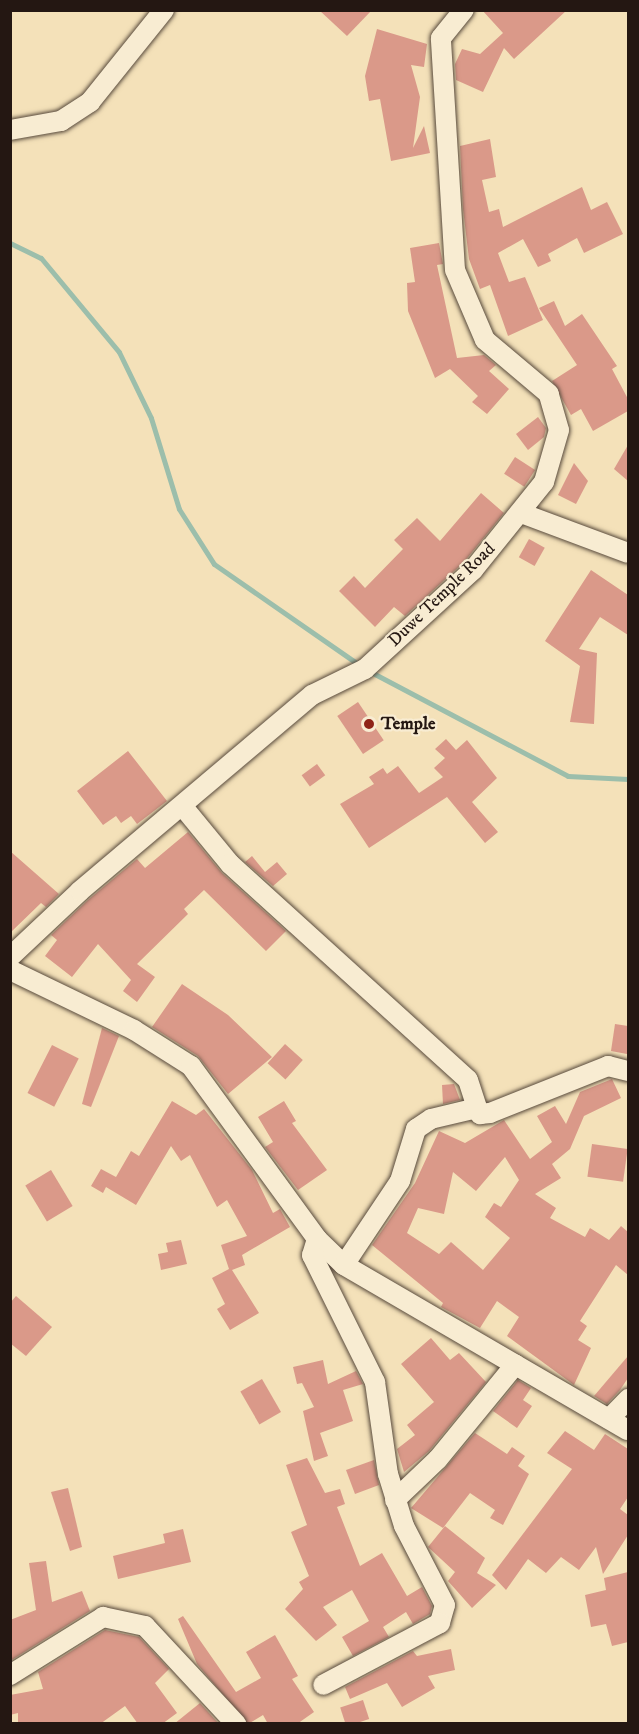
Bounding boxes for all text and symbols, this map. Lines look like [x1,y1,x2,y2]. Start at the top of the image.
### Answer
street label: Duwe Temple Road [384,538,500,652]
place label: Temple [381,713,436,735]
marker: Temple [362,717,376,731]

